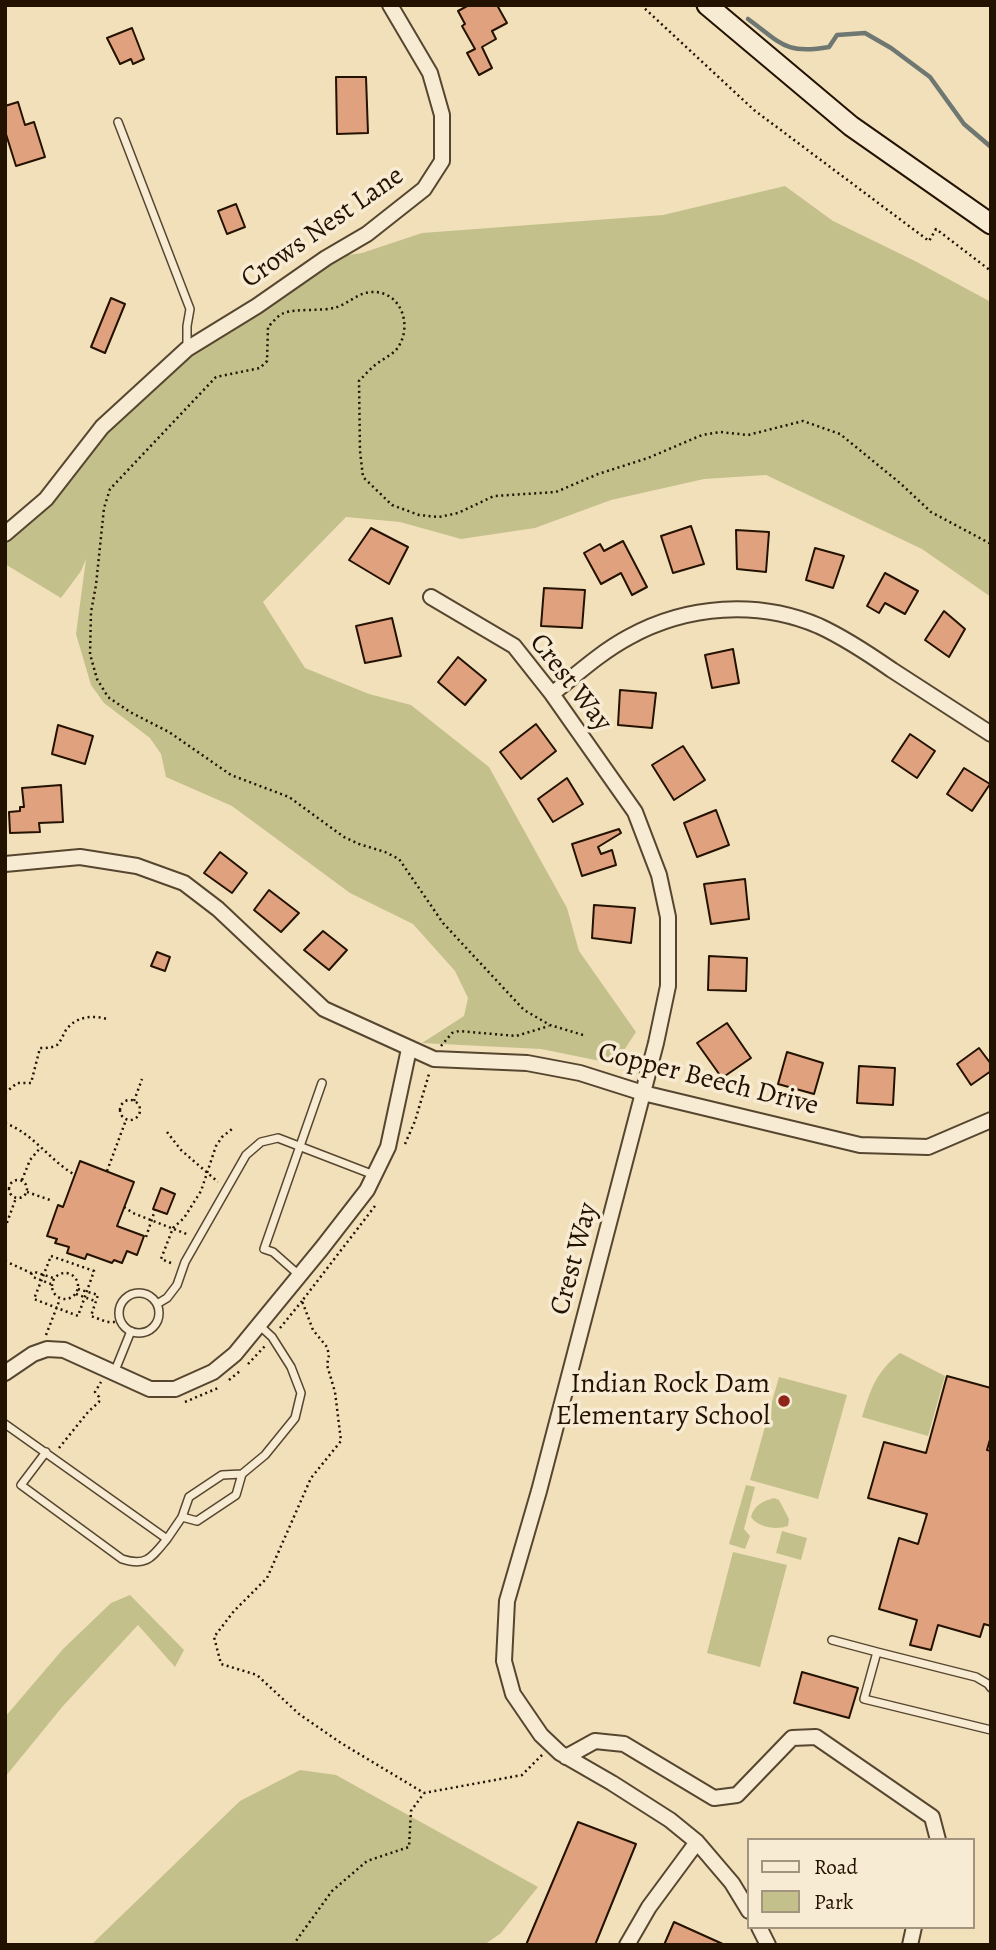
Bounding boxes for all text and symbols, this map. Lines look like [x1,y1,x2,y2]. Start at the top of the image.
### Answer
street label: Crows Nest Lane [235,160,411,296]
street label: Crest Way [521,627,619,739]
street label: Copper Beech Drive [594,1036,822,1124]
street label: Crest Way [544,1199,606,1319]
place label: Indian Rock Dam Elementary School [556,1368,770,1434]
marker: Indian Rock Dam Elementary School [776,1393,792,1409]
legend [748,1838,975,1929]
text: Road [814,1853,858,1881]
text: Park [814,1888,853,1916]

